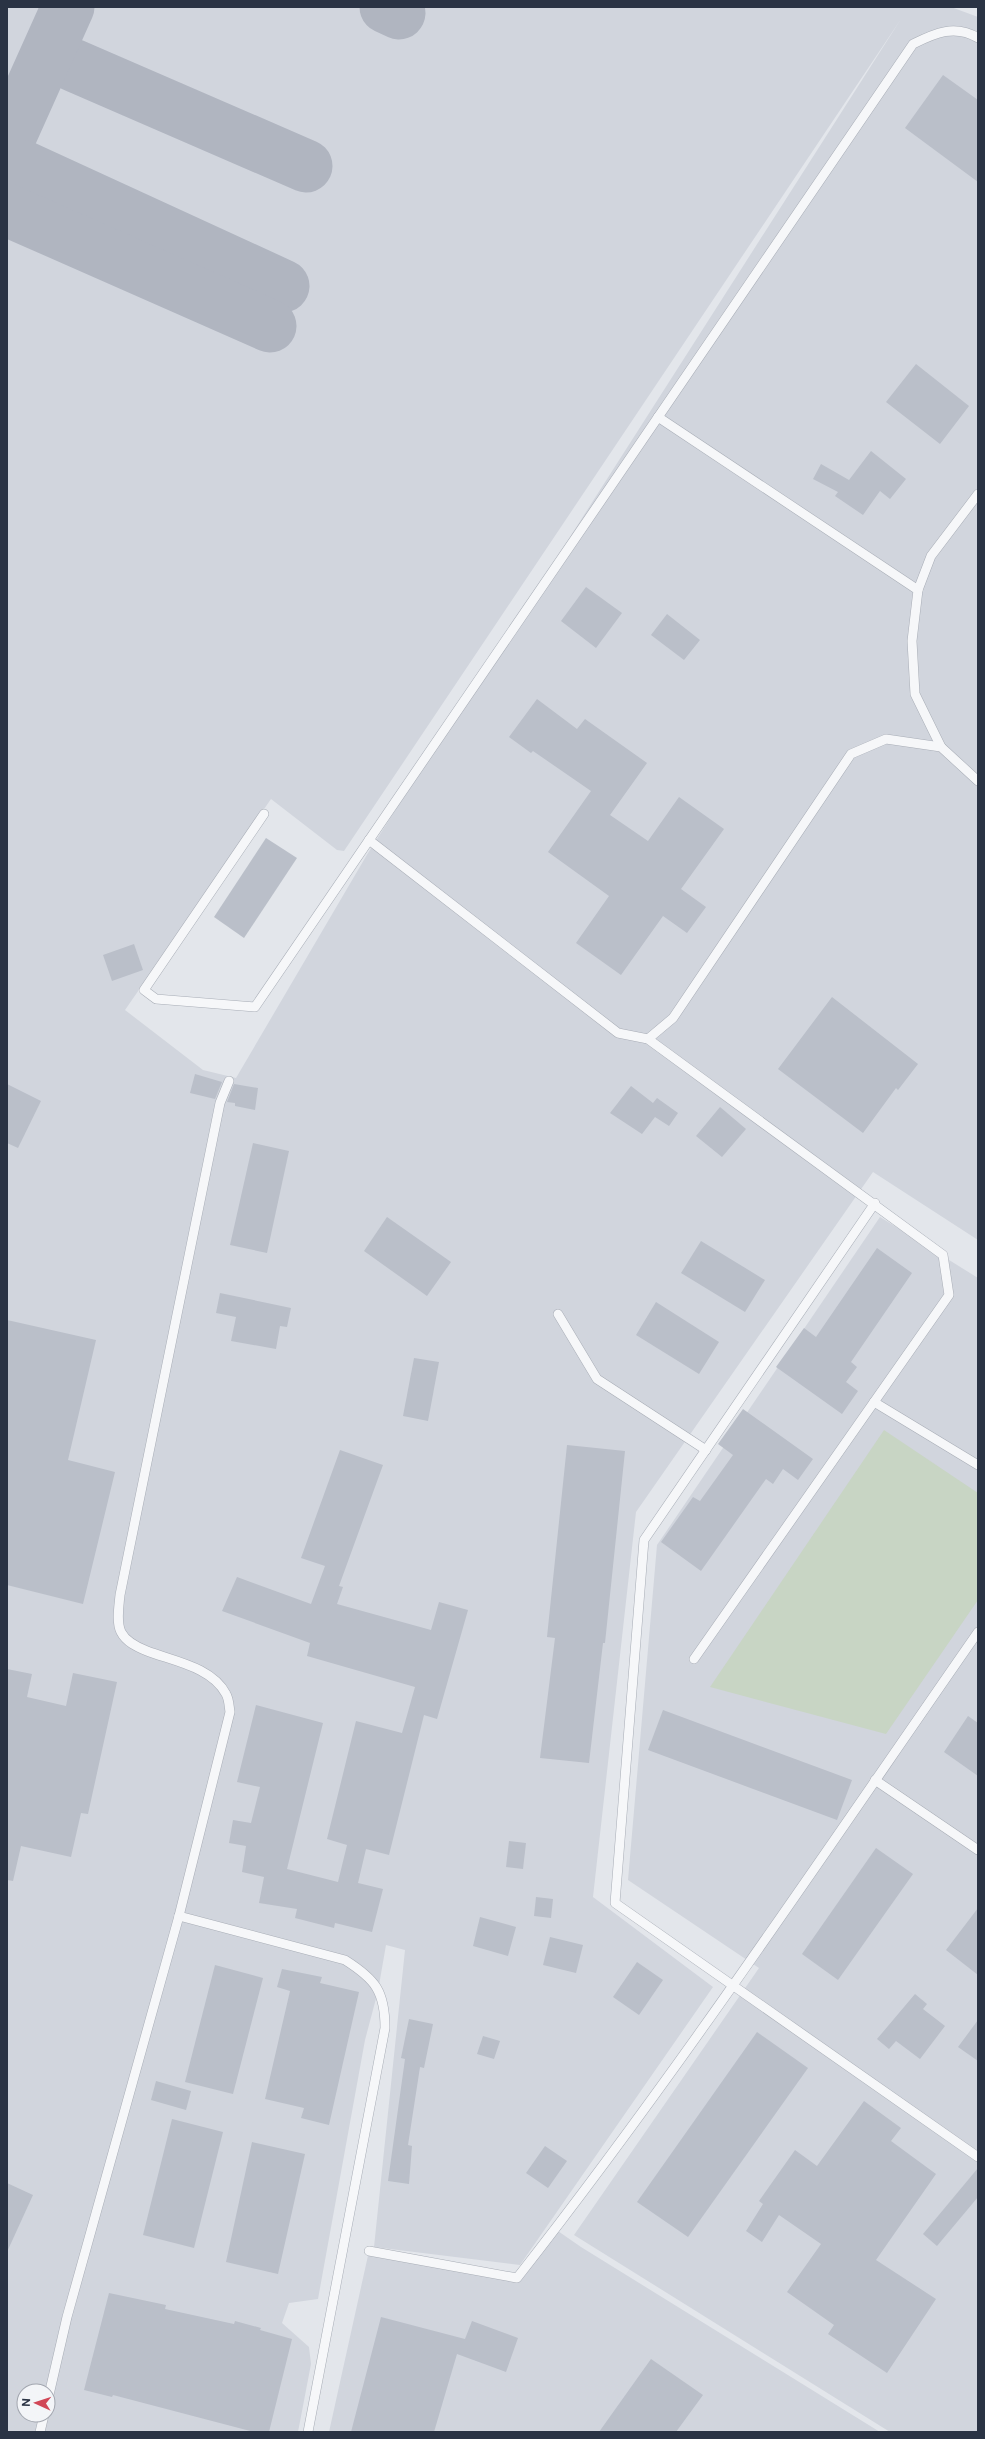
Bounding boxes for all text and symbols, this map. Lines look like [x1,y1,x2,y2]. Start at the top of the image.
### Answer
north arrow [16,2383,56,2423]
text: N [20,2398,32,2407]

